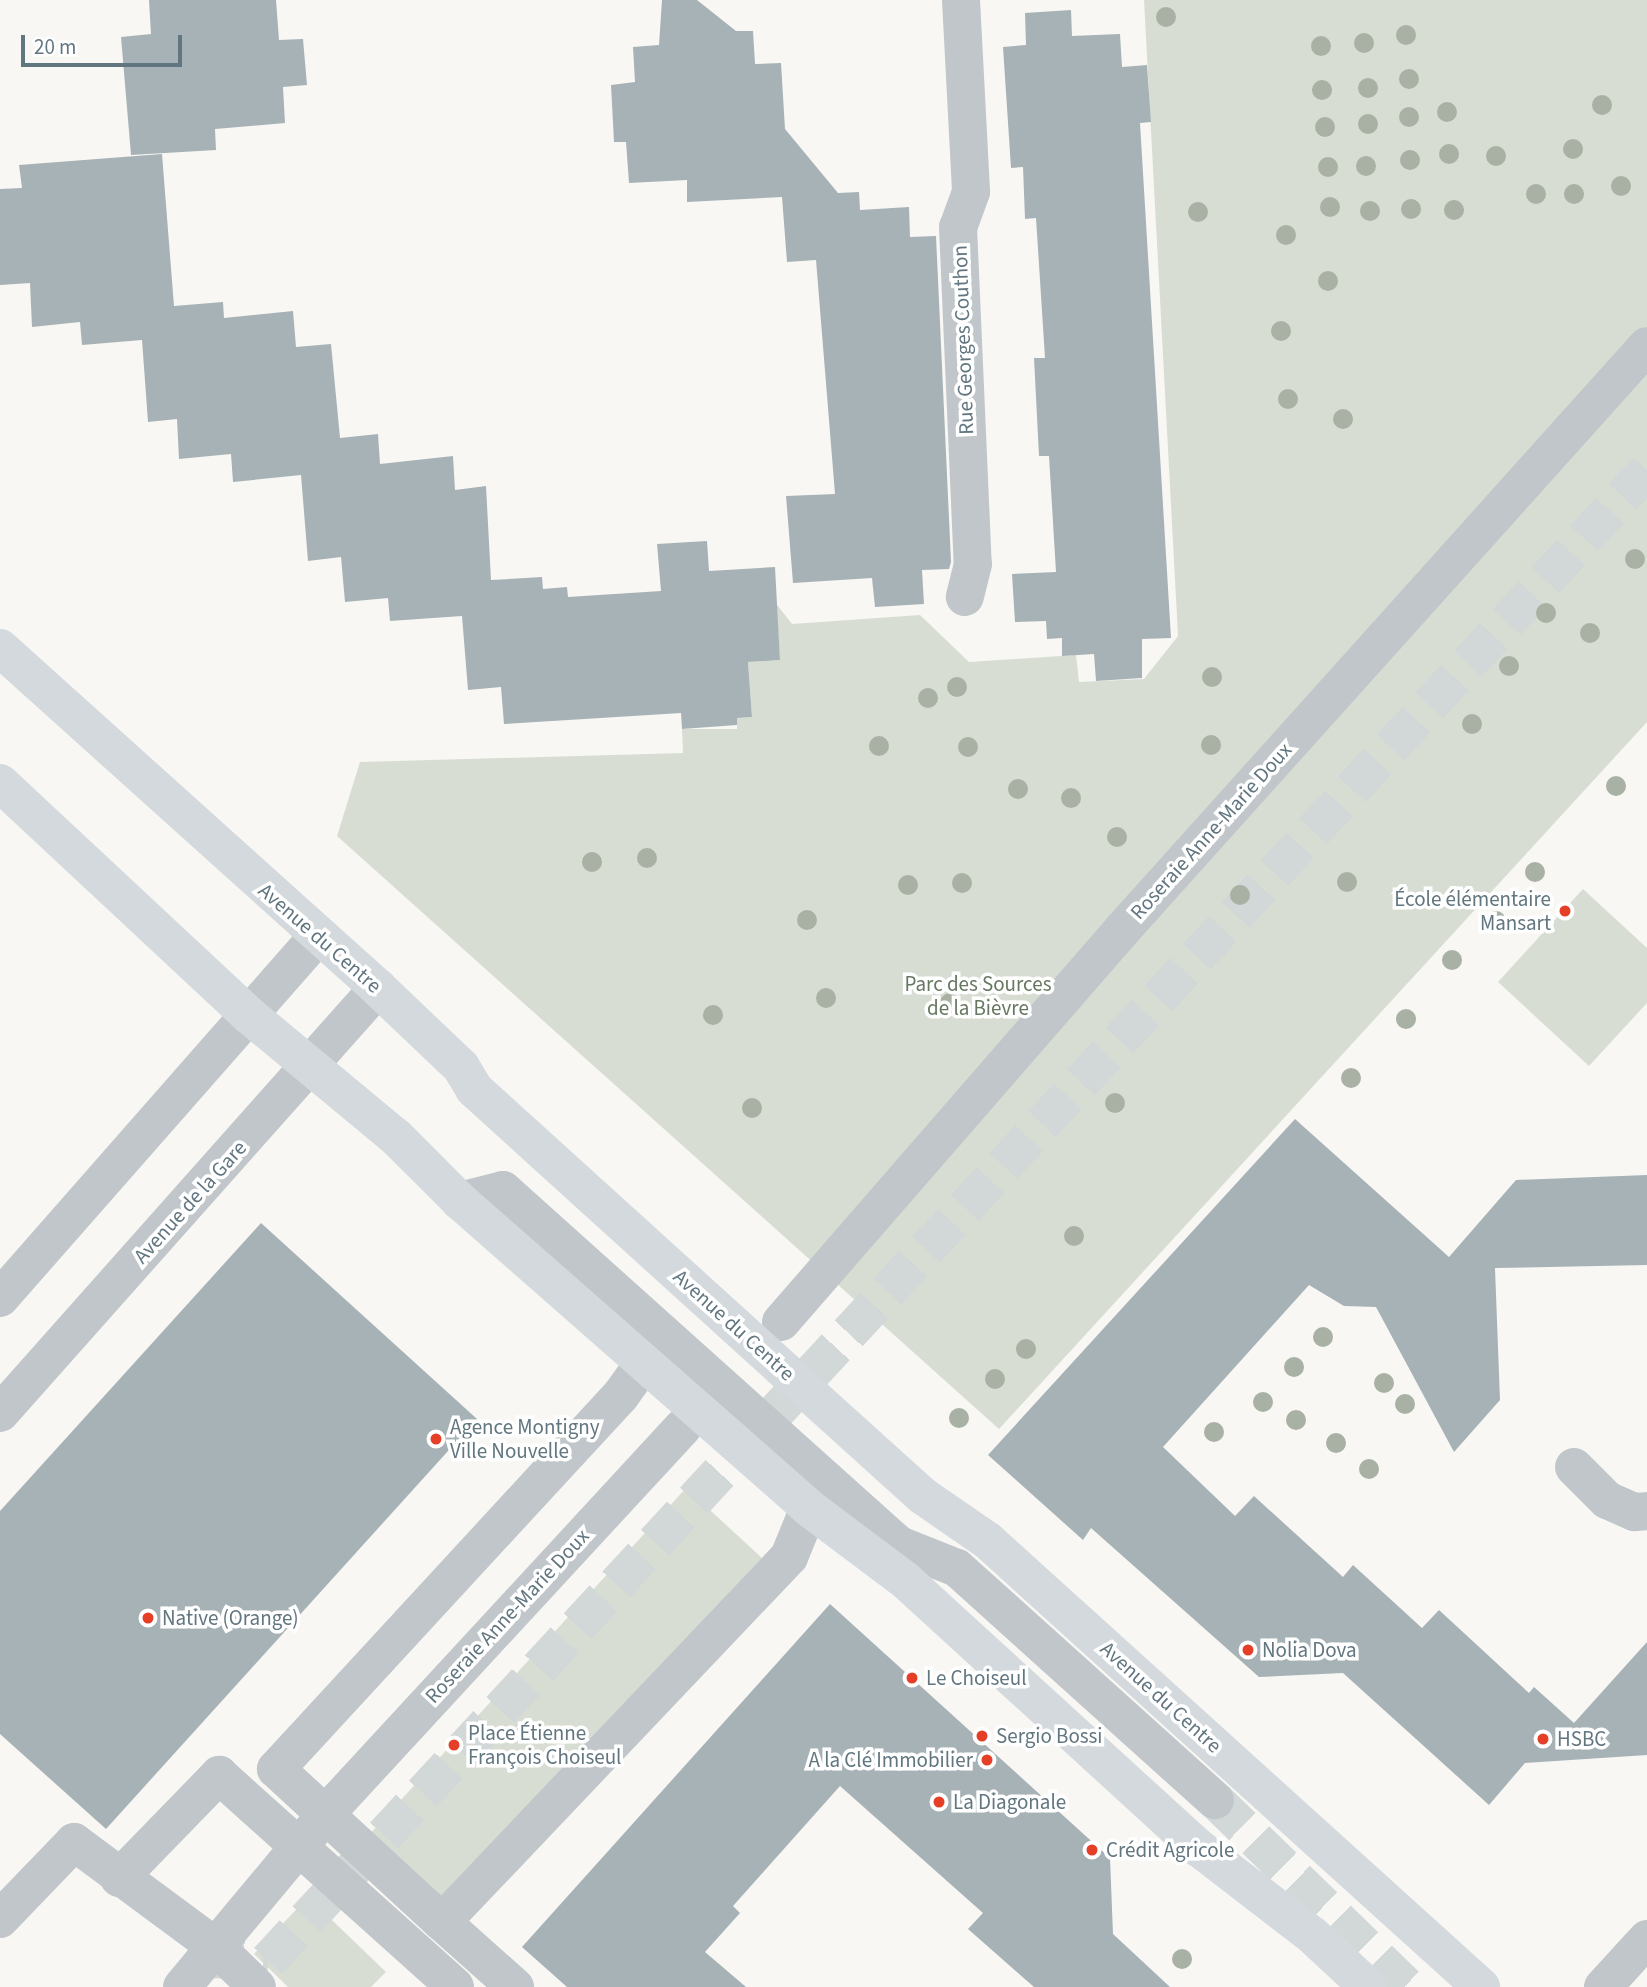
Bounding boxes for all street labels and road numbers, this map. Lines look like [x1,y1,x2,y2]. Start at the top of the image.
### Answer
street label: Rue Georges Couthon [947,245,979,435]
street label: Roseraie Anne-Marie Doux [1125,737,1297,925]
street label: Avenue du Centre [253,878,387,998]
street label: Avenue de la Gare [128,1135,252,1269]
street label: Avenue du Centre [668,1264,800,1386]
street label: Roseraie Anne-Marie Doux [420,1524,594,1708]
street label: Avenue du Centre [1095,1636,1227,1758]

